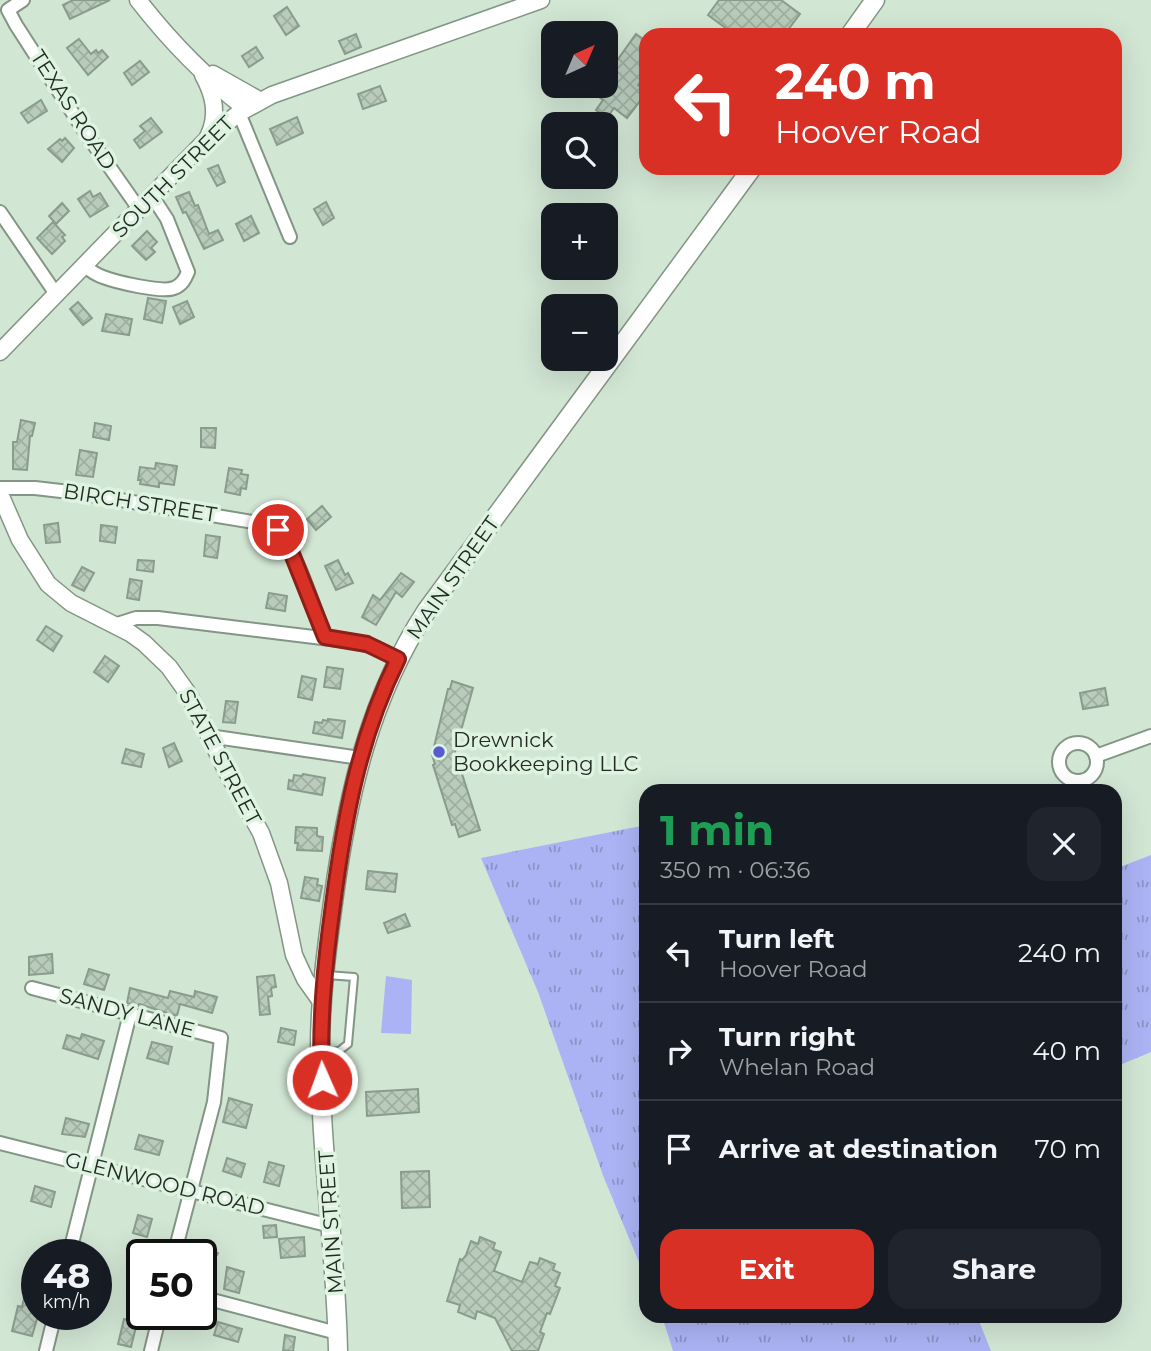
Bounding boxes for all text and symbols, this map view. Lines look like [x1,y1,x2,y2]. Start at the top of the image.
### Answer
north arrow [541,21,618,98]
map controls [541,21,618,371]
street label: TEXAS ROAD [25,45,121,174]
text: 240 m [775,52,936,111]
icon: left [660,56,751,147]
street label: SOUTH STREET [107,111,239,243]
button: search [541,112,618,189]
text: Hoover Road [775,112,982,151]
button: + [541,203,618,280]
button: − [541,294,618,371]
street label: BIRCH STREET [62,478,219,527]
pin [248,500,308,560]
icon: arrive [259,511,297,549]
street label: MAIN STREET [401,512,504,644]
street label: STATE STREET [174,685,267,829]
place label: Drewnick Bookkeeping LLC [453,727,639,776]
marker: Drewnick Bookkeeping LLC [431,744,447,760]
text: 1 min [660,804,774,856]
button: close [1027,807,1101,881]
text: 350 m · 06:36 [660,856,810,884]
text: Turn left [719,923,835,955]
icon: left [660,934,698,972]
text: 240 m [1018,937,1101,969]
text: Hoover Road [719,955,868,983]
street label: SANDY LANE [57,982,198,1043]
text: Turn right [719,1021,855,1053]
icon: right [660,1032,698,1070]
text: 40 m [1032,1035,1101,1067]
position arrow [285,1043,359,1117]
text: Whelan Road [719,1053,875,1081]
icon: arrive [660,1130,698,1168]
text: Arrive at destination [719,1133,998,1165]
text: 70 m [1035,1133,1101,1165]
street label: GLENWOOD ROAD [62,1147,268,1220]
street label: MAIN STREET [313,1149,348,1295]
button: Exit [660,1229,874,1309]
button: Share [888,1229,1101,1309]
speed limit sign: 50 [126,1239,217,1330]
text: 48 [43,1254,90,1297]
text: km/h [42,1291,91,1313]

